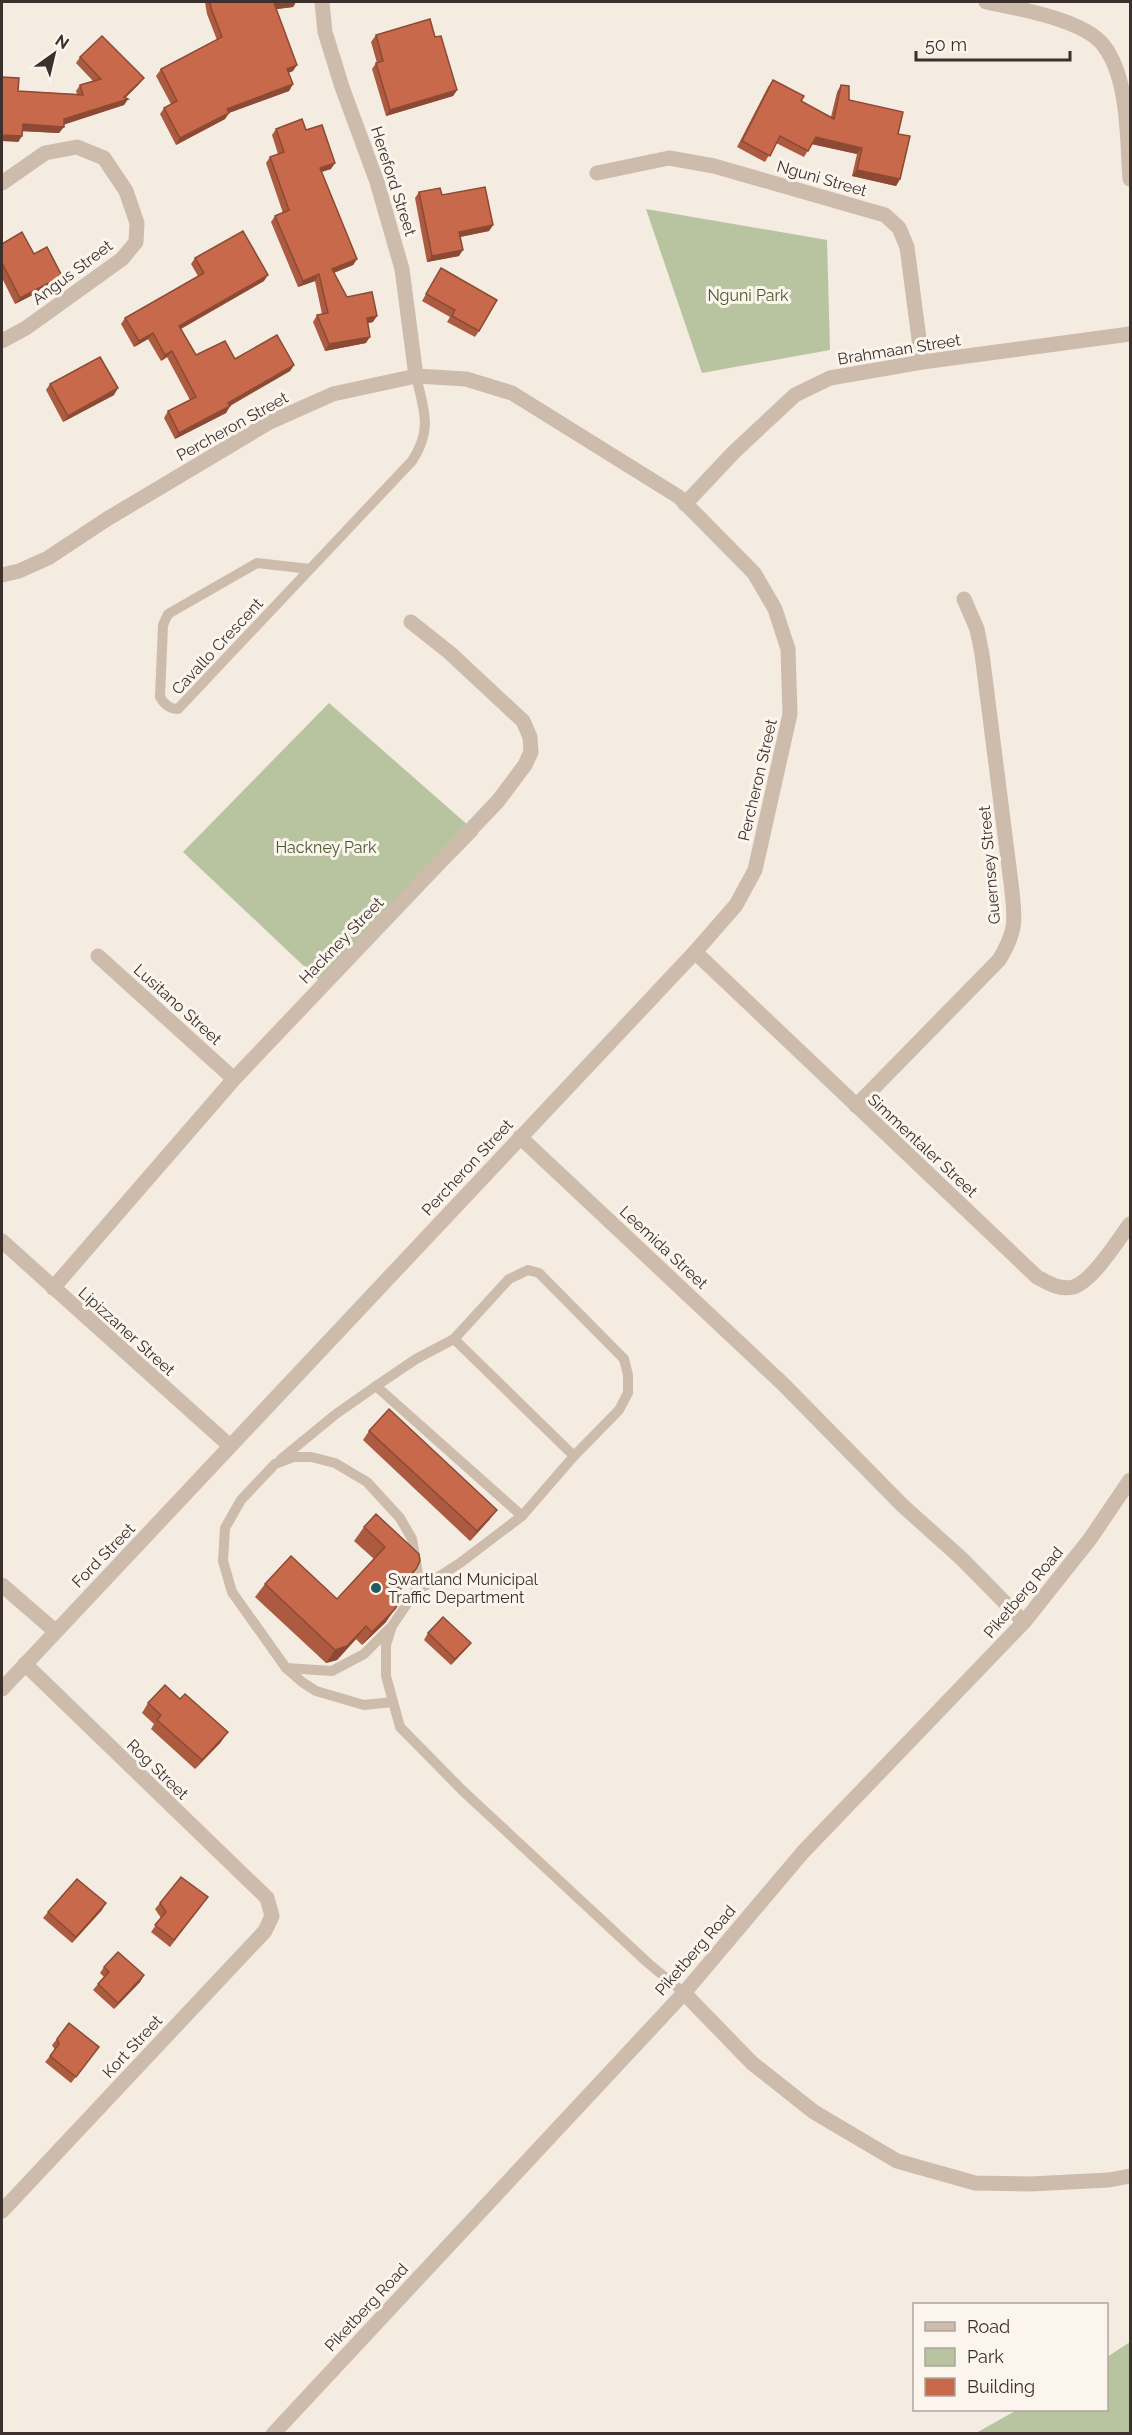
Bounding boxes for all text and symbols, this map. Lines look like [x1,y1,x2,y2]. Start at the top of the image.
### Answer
north arrow [24,24,84,84]
scale bar [916,24,1070,62]
text: N [52,31,72,53]
text: 50 m [925,34,967,55]
street label: Hereford Street [367,124,420,239]
street label: Nguni Street [775,157,870,201]
street label: Angus Street [28,236,117,309]
park label: Nguni Park [707,286,789,305]
street label: Brahmaan Street [836,330,963,369]
street label: Percheron Street [173,388,292,465]
street label: Cavallo Crescent [168,594,267,699]
street label: Percheron Street [734,717,781,843]
street label: Guernsey Street [975,804,1004,925]
park label: Hackney Park [275,838,377,857]
street label: Hackney Street [295,893,388,988]
street label: Lusitano Street [130,960,226,1049]
street label: Simmentaler Street [864,1090,982,1201]
street label: Percheron Street [418,1115,517,1219]
street label: Leemida Street [616,1202,712,1293]
street label: Lipizzaner Street [75,1283,179,1380]
street label: Ford Street [68,1519,139,1592]
street label: Piketberg Road [980,1543,1067,1642]
place label: Swartland Municipal Traffic Department [388,1570,539,1607]
marker: Swartland Municipal Traffic Department [369,1581,383,1595]
street label: Rog Street [123,1735,193,1804]
street label: Piketberg Road [651,1901,740,1999]
street label: Kort Street [99,2011,167,2082]
street label: Piketberg Road [321,2259,412,2355]
legend [913,2303,1108,2411]
text: Road [967,2316,1010,2337]
text: Park [967,2346,1004,2367]
text: Building [967,2376,1035,2397]

